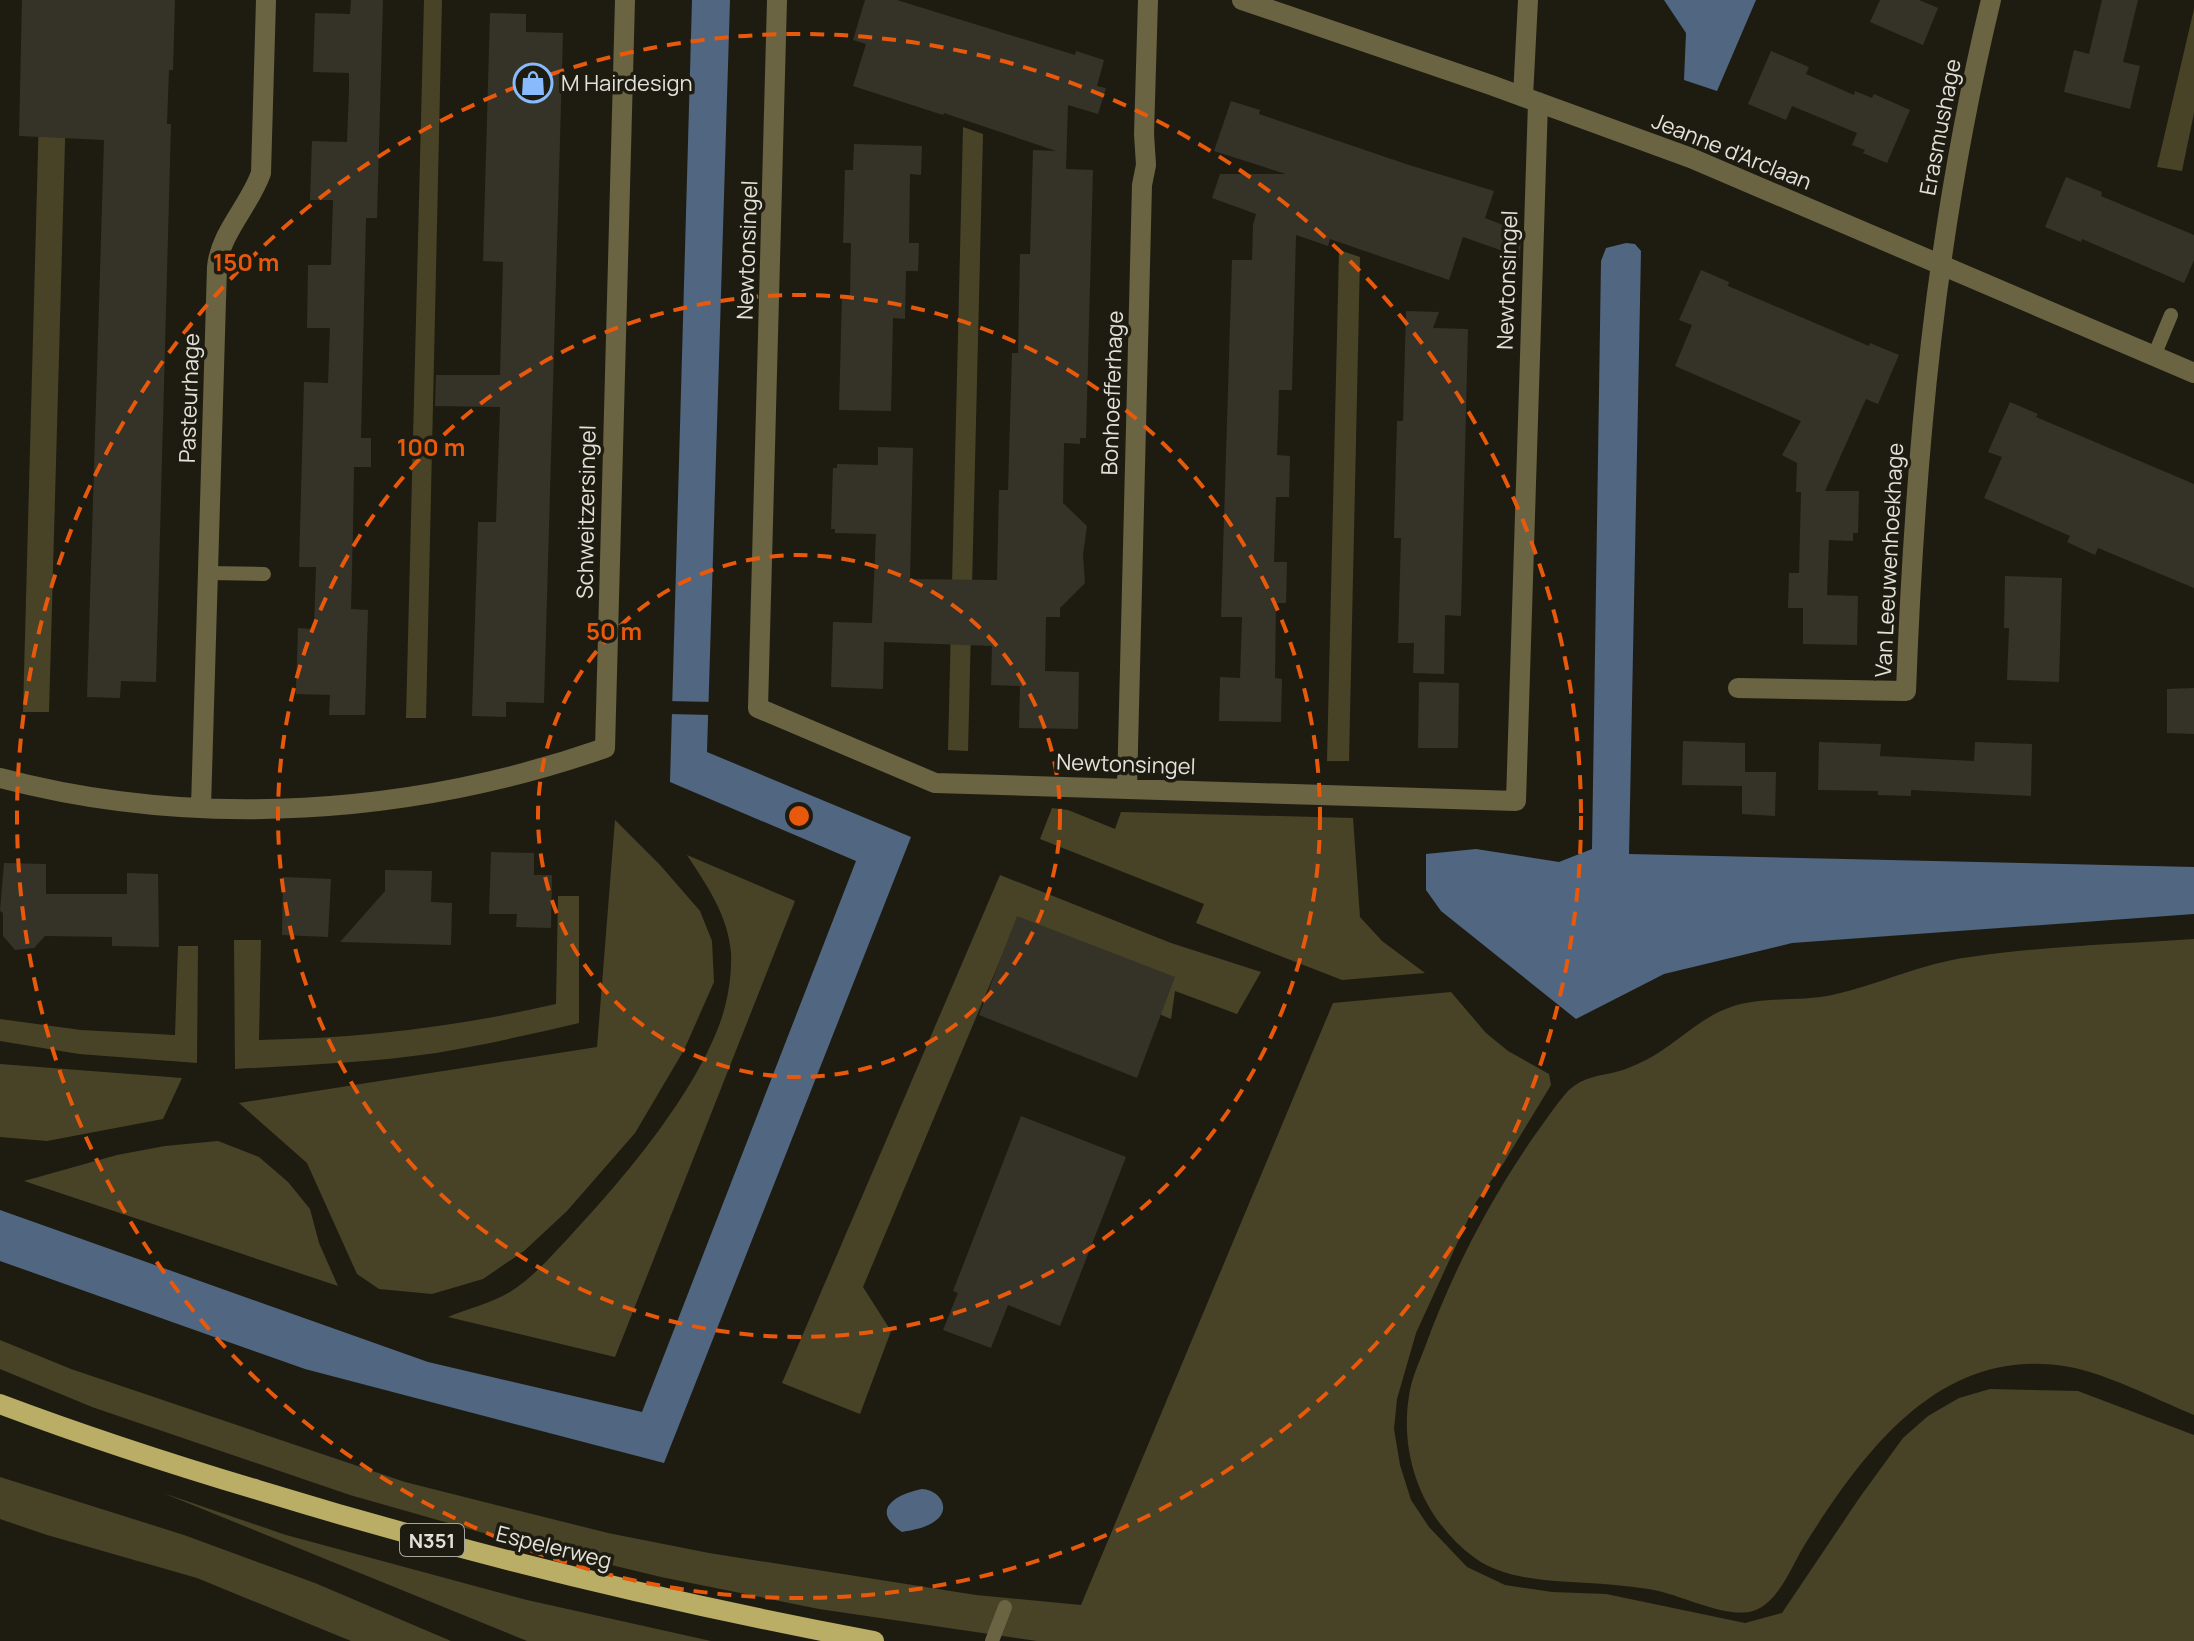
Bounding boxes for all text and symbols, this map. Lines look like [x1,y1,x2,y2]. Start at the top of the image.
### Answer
street label: Erasmushage [1912,56,1968,198]
shop icon: M Hairdesign [512,62,554,104]
place label: M Hairdesign [561,68,693,98]
street label: Jeanne d'Arclaan [1648,105,1816,197]
street label: Newtonsingel [730,180,764,320]
street label: Newtonsingel [1490,210,1524,350]
text: 150 m [213,245,279,278]
street label: Bonhoefferhage [1094,310,1130,476]
street label: Pasteurhage [172,332,206,463]
street label: Schweitzersingel [569,425,603,599]
text: 100 m [397,430,465,463]
street label: Van Leeuwenhoekhage [1868,442,1910,678]
text: 50 m [586,614,642,647]
street label: Newtonsingel [1056,747,1196,781]
centre of rings [785,802,813,830]
street label: Espelerweg [493,1518,615,1576]
road number: N351 [400,1524,464,1556]

